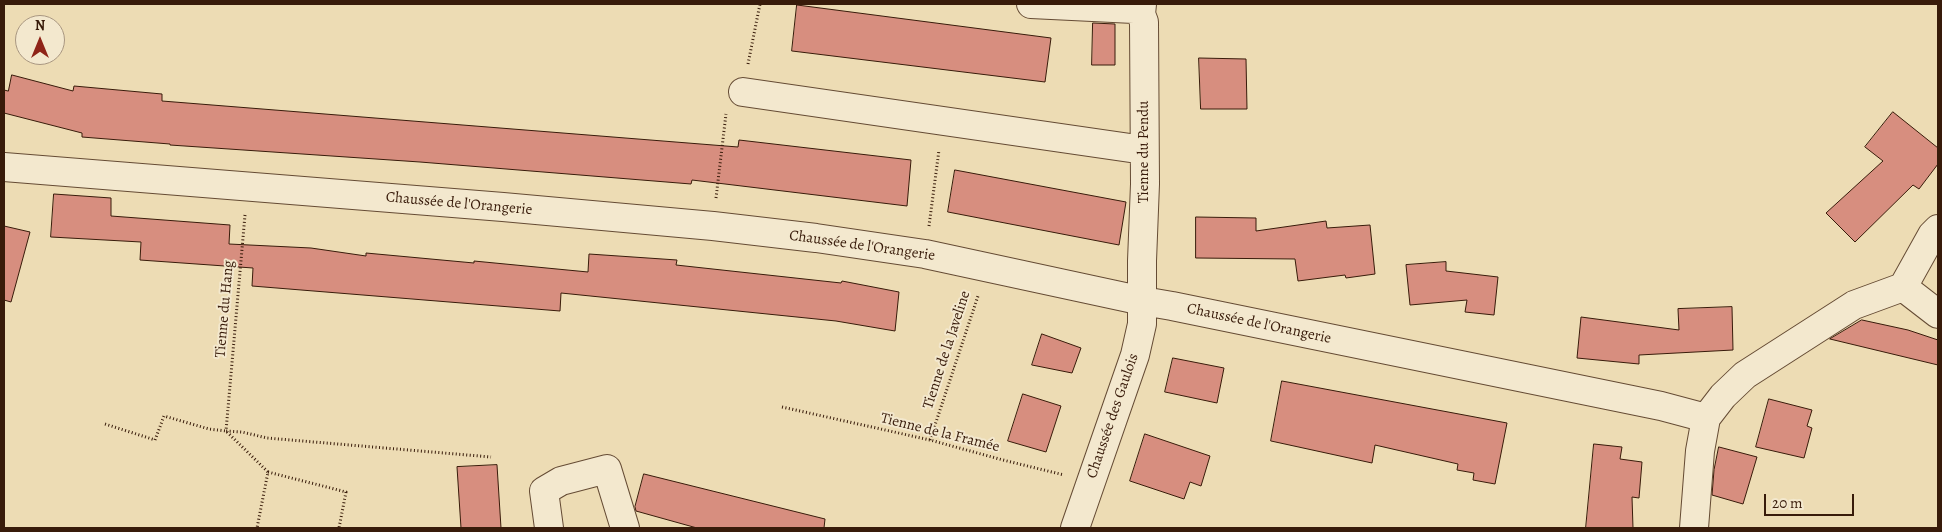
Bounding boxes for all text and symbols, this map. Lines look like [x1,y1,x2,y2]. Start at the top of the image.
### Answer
north arrow [15,15,65,65]
text: N [35,16,45,35]
street label: Tienne du Pendu [1135,101,1153,203]
street label: Chaussée de l'Orangerie [385,189,533,219]
street label: Chaussée de l'Orangerie [788,227,936,265]
street label: Tienne du Hang [212,260,238,358]
street label: Tienne de la Javeline [919,289,975,411]
street label: Chaussée de l'Orangerie [1185,300,1333,348]
street label: Chaussée des Gaulois [1083,351,1143,481]
street label: Tienne de la Framée [879,410,1001,456]
scale bar [1767,484,1857,516]
text: 20 m [1772,493,1803,513]

